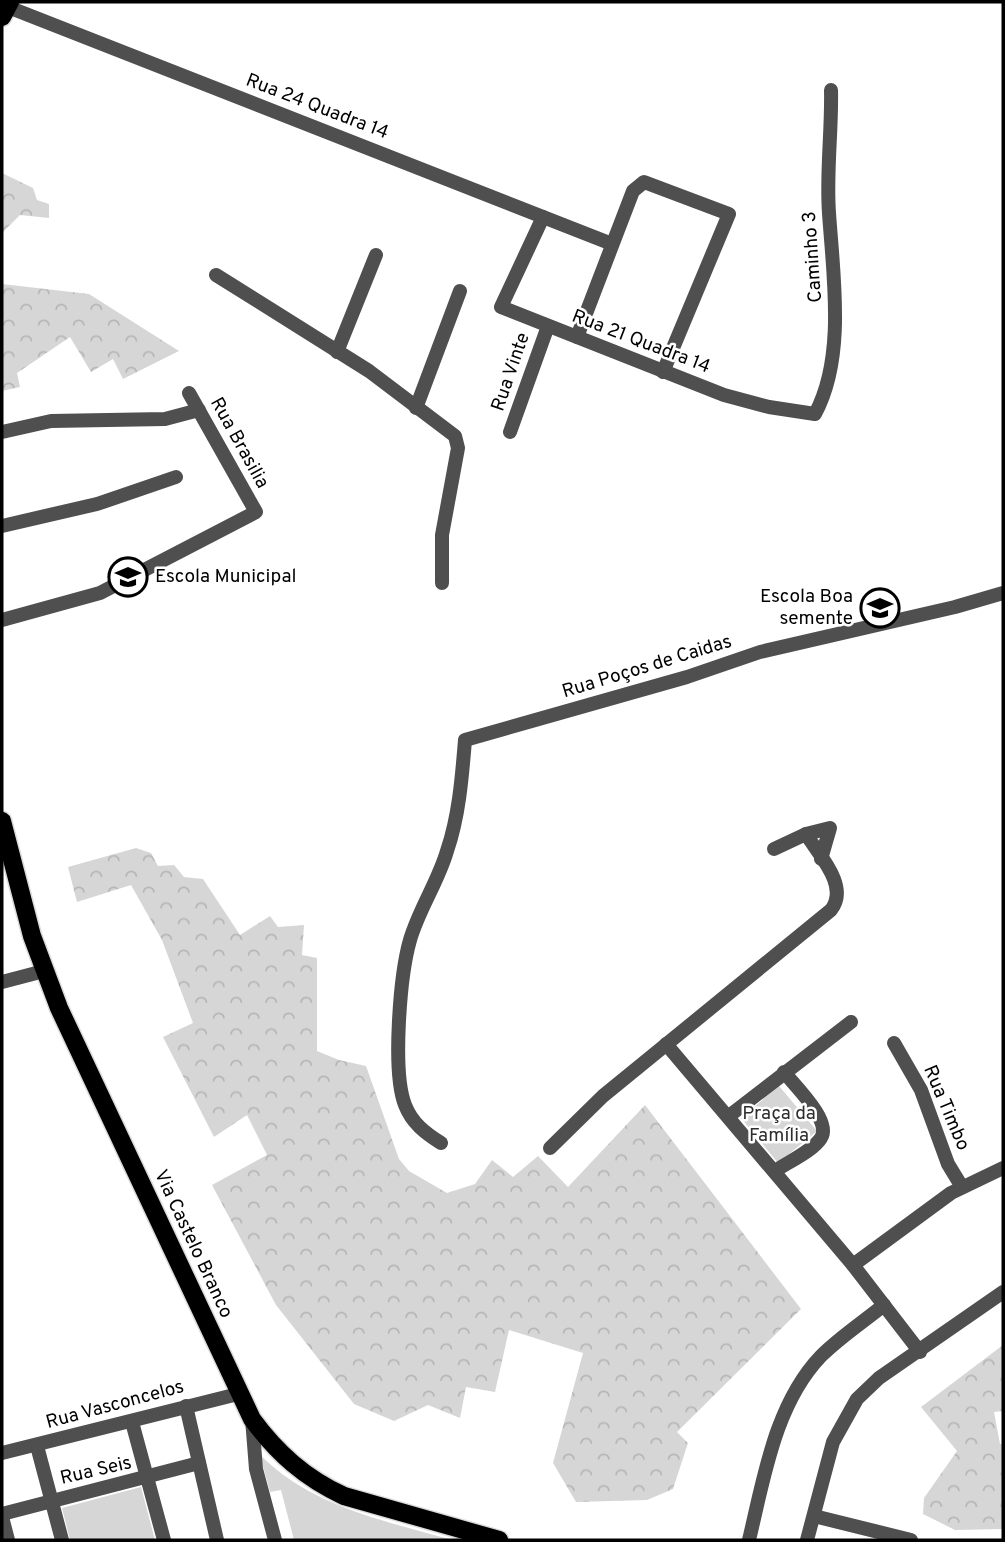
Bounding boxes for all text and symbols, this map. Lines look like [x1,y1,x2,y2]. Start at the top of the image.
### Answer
street label: Rua 24 Quadra 14 [242,69,392,145]
street label: Caminho 3 [798,210,828,304]
street label: Rua 21 Quadra 14 [568,305,714,379]
street label: Rua Vinte [486,329,536,415]
street label: Rua Brasilia [204,393,274,493]
school or university icon: Escola Municipal [107,556,149,598]
place label: Escola Municipal [155,565,296,589]
place label: Escola Boa semente [760,585,853,631]
school or university icon: Escola Boa semente [859,587,901,629]
street label: Rua Poços de Caidas [559,630,735,704]
street label: Rua Timbo [917,1062,975,1154]
park label: Praça da Família [742,1102,816,1148]
street label: Via Castelo Branco [148,1166,238,1322]
street label: Rua Vasconcelos [43,1375,187,1435]
street label: Rua Seis [58,1451,134,1491]

